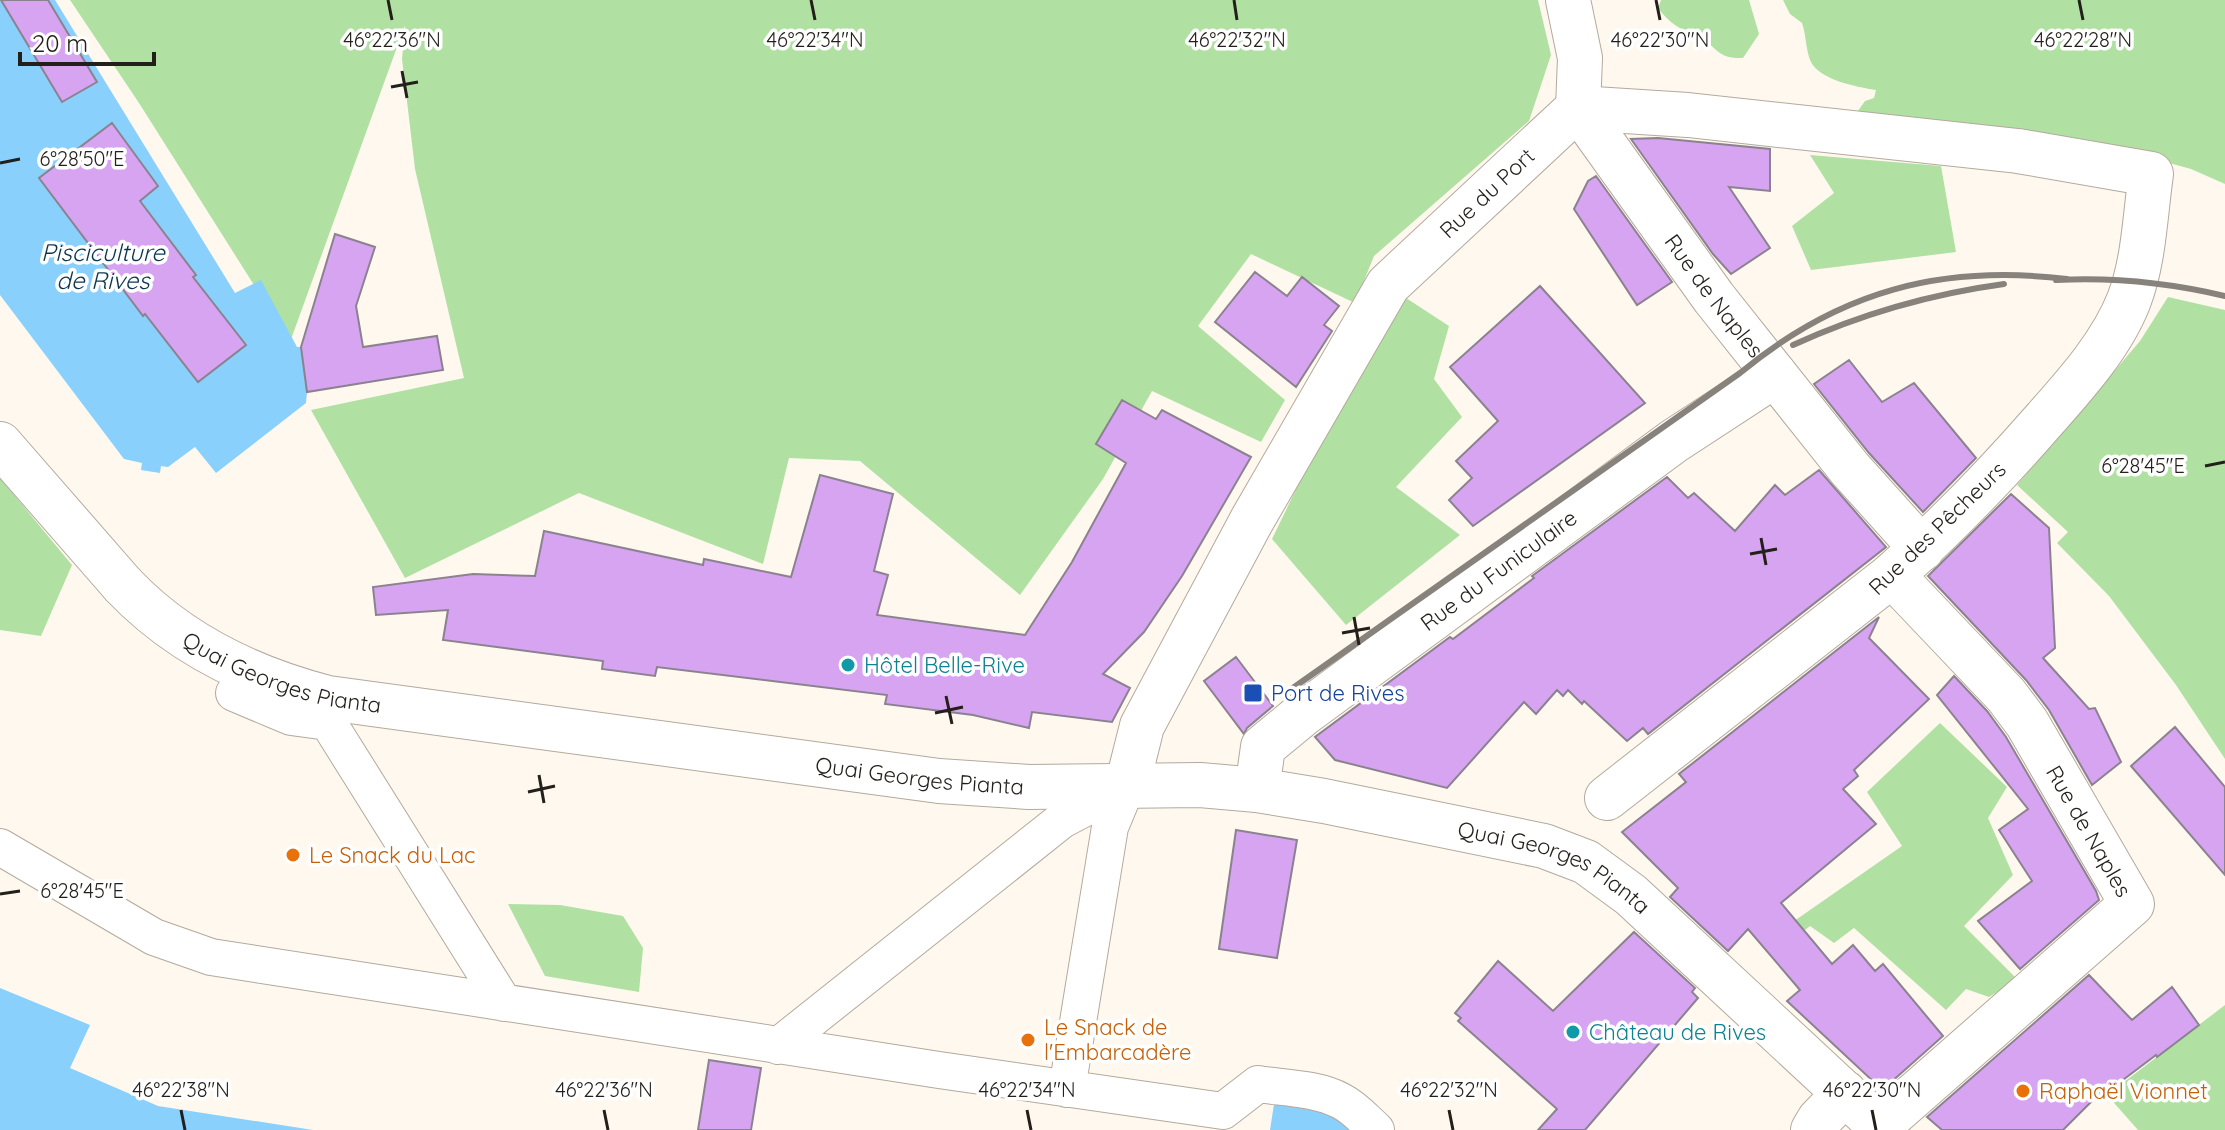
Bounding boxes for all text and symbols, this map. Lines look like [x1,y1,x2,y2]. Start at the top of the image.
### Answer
scale bar [20,16,154,66]
text: 46°22'36"N [343,27,441,52]
text: 46°22'34"N [766,27,864,52]
text: 46°22'32"N [1188,27,1286,52]
text: 46°22'30"N [1611,27,1709,52]
text: 46°22'28"N [2034,27,2132,52]
text: 20 m [32,28,88,58]
street label: Rue du Port [1433,142,1540,244]
text: 6°28'50"E [40,146,124,171]
street label: Rue de Naples [1659,228,1770,363]
water label: Pisciculture de Rives [41,237,166,295]
text: 6°28'45"E [2101,453,2185,478]
street label: Rue des Pêcheurs [1862,455,2012,601]
street label: Rue du Funiculaire [1415,503,1582,637]
street label: Quai Georges Pianta [178,625,383,719]
place label: Hôtel Belle-Rive [864,651,1025,679]
marker: Hôtel Belle-Rive [839,656,857,674]
place label: Port de Rives [1271,679,1405,707]
marker: Port de Rives [1242,682,1264,704]
street label: Quai Georges Pianta [814,750,1025,801]
street label: Rue de Naples [2040,760,2138,902]
street label: Quai Georges Pianta [1455,815,1656,920]
place label: Le Snack du Lac [309,841,475,869]
marker: Le Snack du Lac [284,846,302,864]
text: 6°28'45"E [40,878,124,903]
place label: Le Snack de l'Embarcadère [1044,1013,1191,1066]
place label: Château de Rives [1589,1018,1766,1046]
marker: Château de Rives [1564,1023,1582,1041]
marker: Le Snack de l'Embarcadère [1019,1031,1037,1049]
text: 46°22'38"N [132,1077,230,1102]
text: 46°22'36"N [555,1077,653,1102]
text: 46°22'34"N [978,1077,1076,1102]
text: 46°22'32"N [1400,1077,1498,1102]
text: 46°22'30"N [1823,1077,1921,1102]
place label: Raphaël Vionnet [2039,1077,2208,1105]
marker: Raphaël Vionnet [2014,1082,2032,1100]

